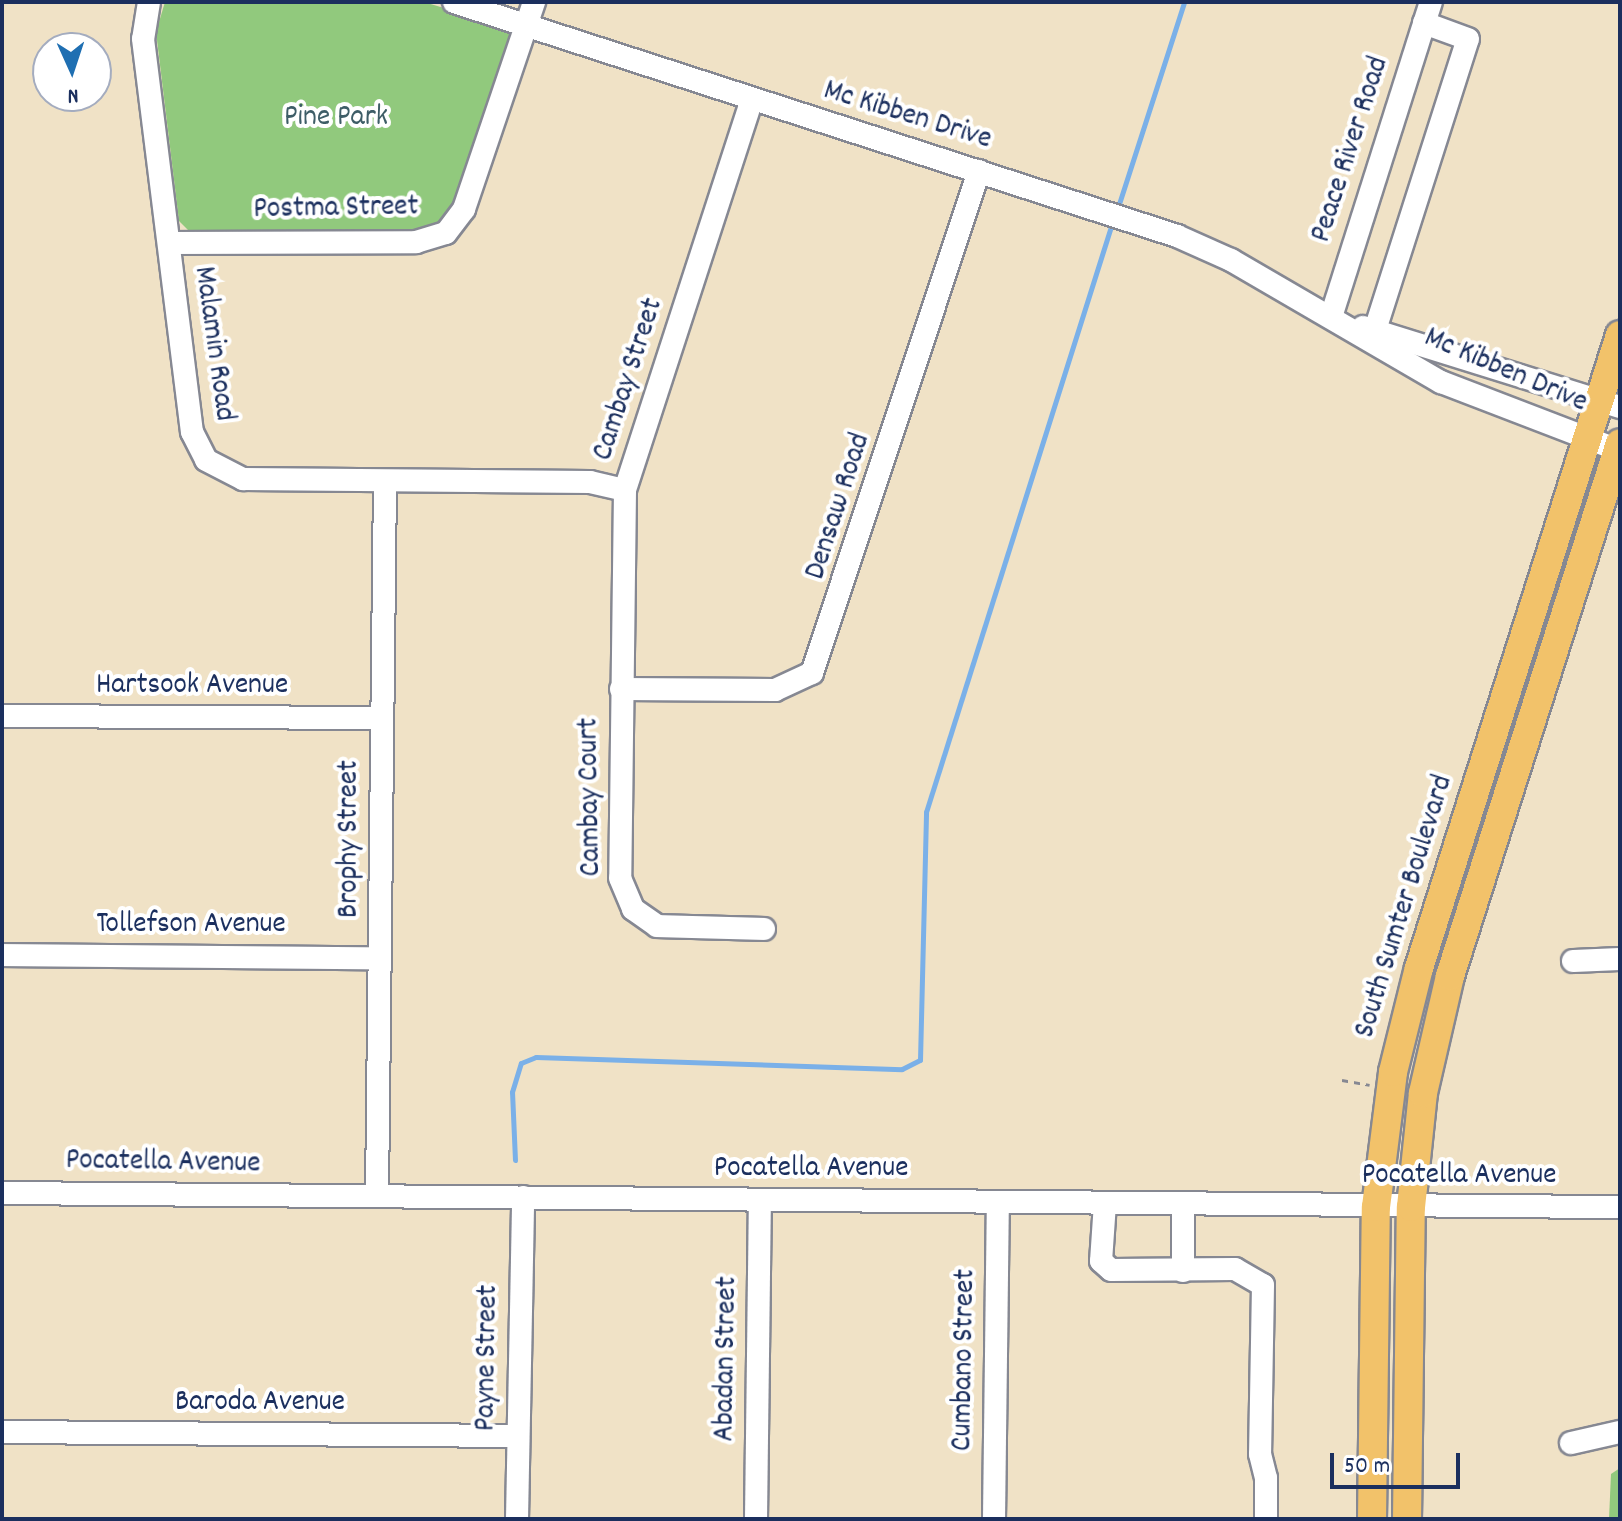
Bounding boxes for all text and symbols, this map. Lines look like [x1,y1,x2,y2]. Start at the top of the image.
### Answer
north arrow [32,32,112,112]
street label: Peace River Road [1305,53,1399,247]
street label: Mc Kibben Drive [819,74,995,160]
text: N [67,79,79,110]
park label: Pine Park [284,101,388,137]
street label: Postma Street [253,191,419,229]
street label: Malamin Road [183,264,241,424]
street label: Cambay Street [587,294,673,466]
street label: Mc Kibben Drive [1418,322,1592,422]
street label: Densaw Road [799,429,881,585]
street label: Hartsook Avenue [96,669,288,705]
street label: Cambay Court [573,717,611,877]
street label: Brophy Street [333,760,369,918]
street label: South Sumter Boulevard [1349,771,1463,1043]
street label: Tollefson Avenue [96,908,286,944]
street label: Pocatella Avenue [65,1144,261,1184]
street label: Pocatella Avenue [714,1152,908,1188]
street label: Pocatella Avenue [1362,1159,1556,1195]
street label: Cumbano Street [946,1268,986,1452]
street label: Abadan Street [709,1276,747,1442]
street label: Payne Street [470,1284,508,1432]
street label: Baroda Avenue [175,1386,345,1422]
scale bar [1334,1437,1464,1487]
text: 50 m [1344,1450,1390,1484]

